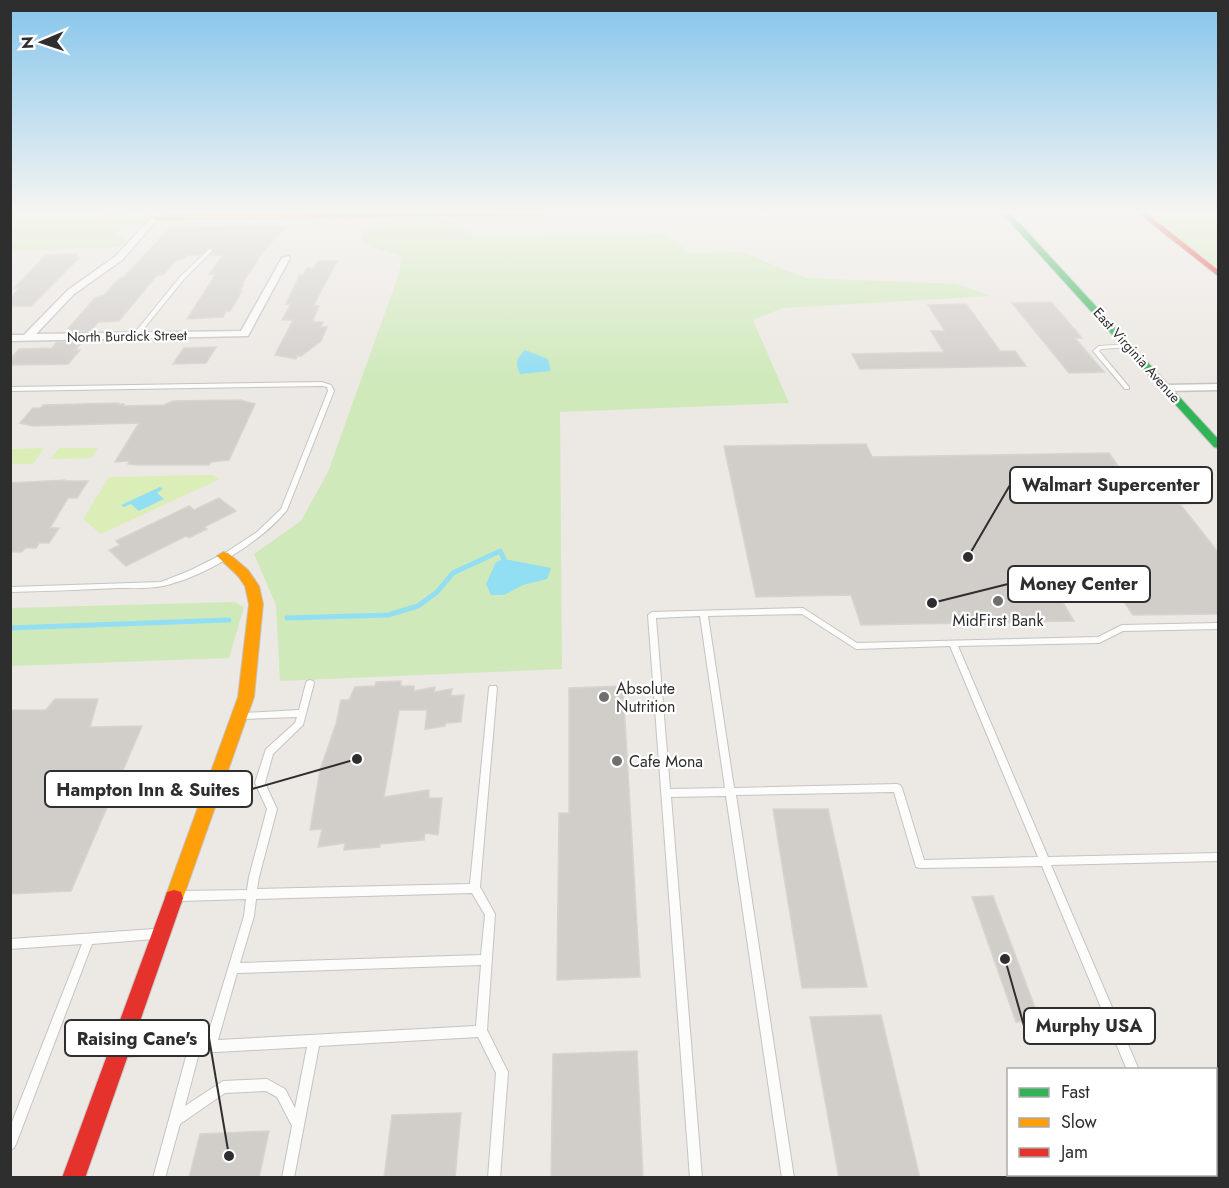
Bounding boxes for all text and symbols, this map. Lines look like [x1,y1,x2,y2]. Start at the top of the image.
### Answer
north arrow [12,12,72,72]
text: N [16,36,39,49]
street label: East Virginia Avenue [1089,303,1185,407]
street label: North Burdick Street [67,325,188,347]
callout: Walmart Supercenter [1010,467,1212,503]
text: Walmart Supercenter [1022,472,1201,498]
callout: Money Center [1008,566,1150,602]
text: Money Center [1020,571,1139,597]
marker: MidFirst Bank [991,594,1005,608]
place label: MidFirst Bank [952,609,1044,632]
place label: Absolute Nutrition [616,677,675,718]
marker: Absolute Nutrition [597,690,611,704]
place label: Cafe Mona [629,750,703,773]
marker: Cafe Mona [610,754,624,768]
callout: Hampton Inn & Suites [45,771,252,807]
text: Hampton Inn & Suites [56,777,240,803]
callout: Murphy USA [1024,1008,1155,1044]
text: Murphy USA [1036,1013,1143,1039]
callout: Raising Cane's [65,1020,209,1056]
text: Raising Cane's [77,1026,197,1052]
legend [1007,1068,1217,1176]
text: Fast [1061,1079,1090,1105]
text: Slow [1061,1109,1098,1135]
text: Jam [1059,1139,1088,1165]

